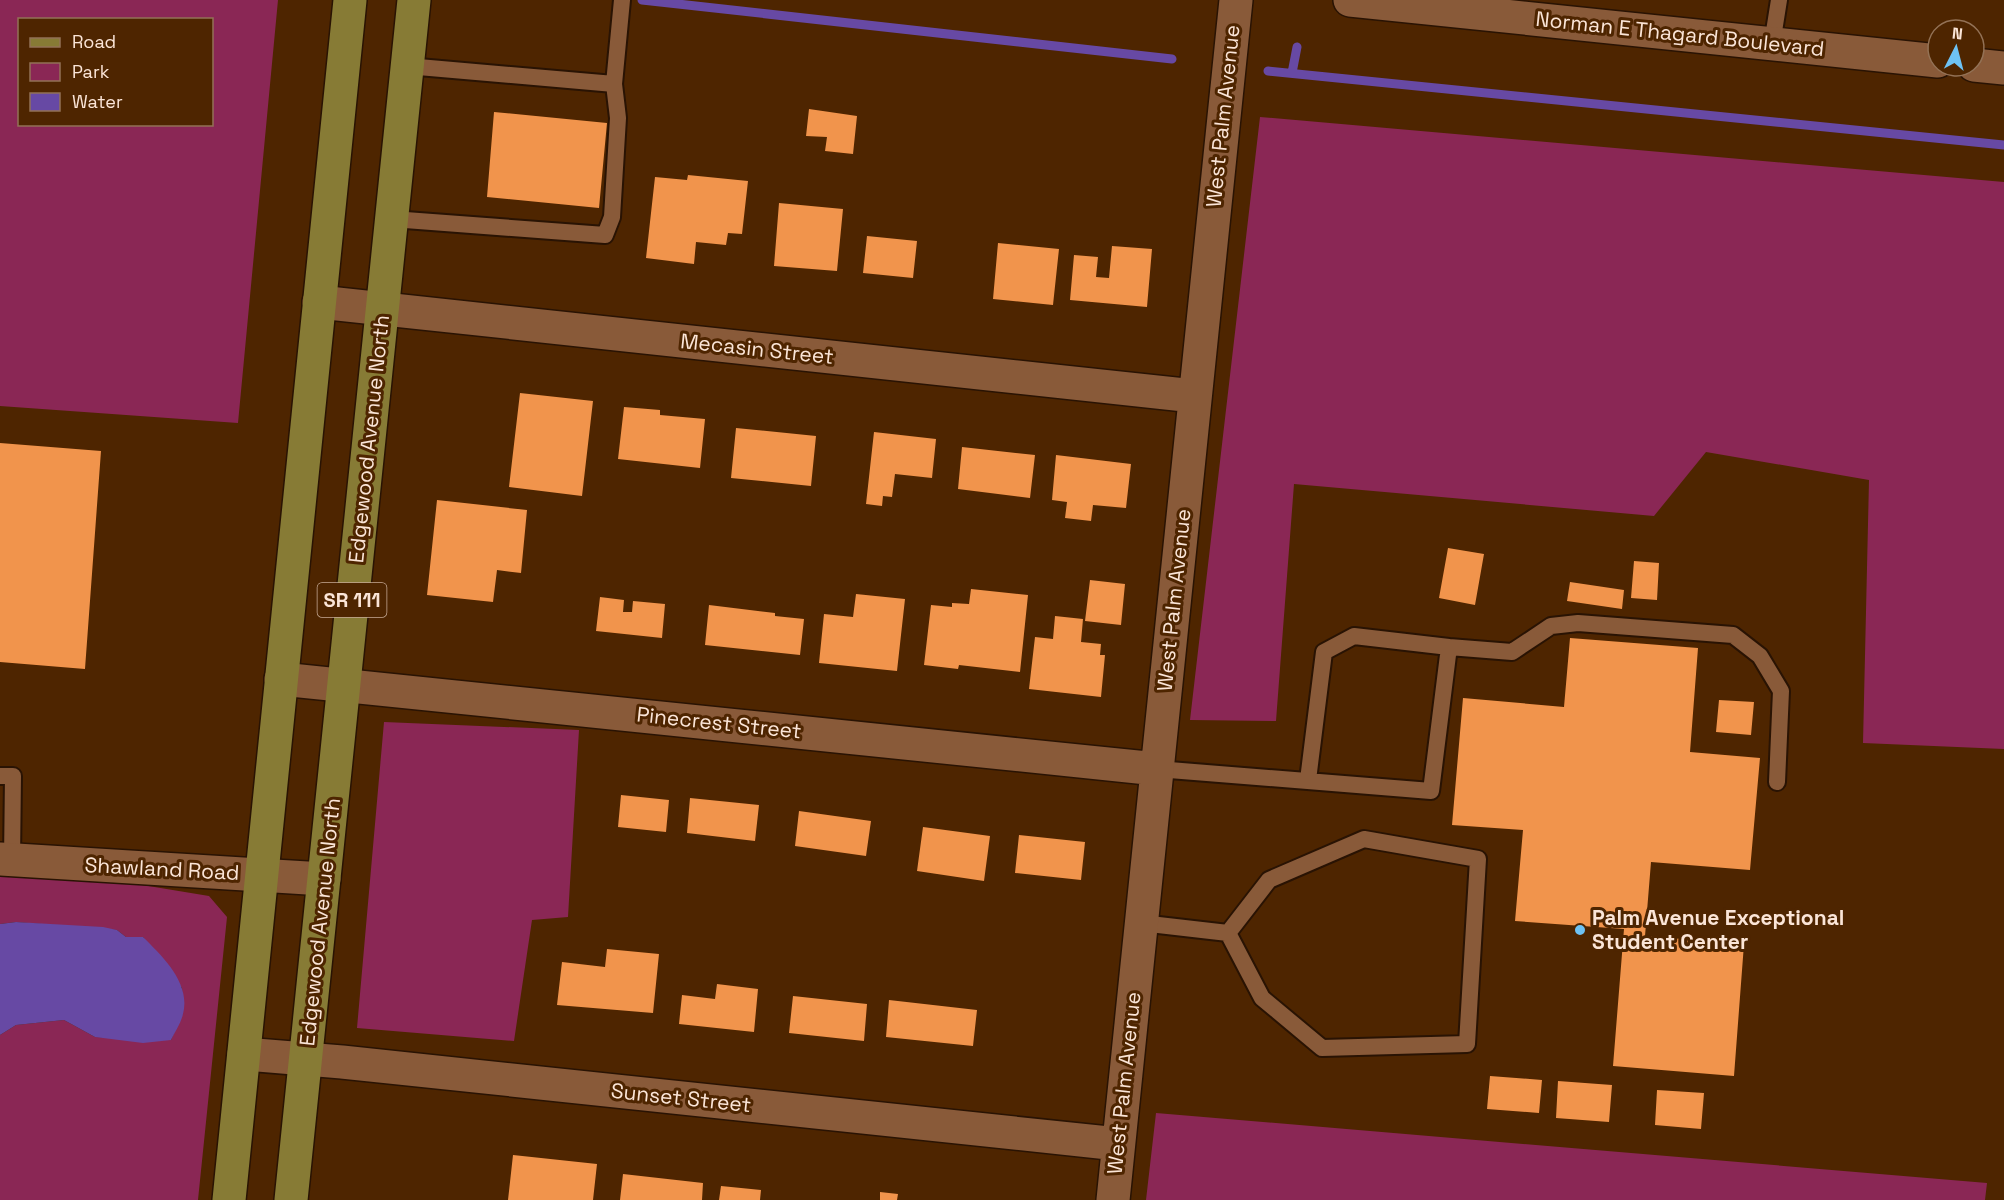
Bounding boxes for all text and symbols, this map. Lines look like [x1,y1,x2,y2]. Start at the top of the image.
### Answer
street label: Norman E Thagard Boulevard [1534,5,1826,62]
legend [18,18,213,126]
north arrow [1926,18,1986,78]
street label: West Palm Avenue [1199,23,1246,209]
text: N [1951,23,1964,45]
text: Road [72,30,116,53]
text: Park [72,60,110,83]
text: Water [72,90,123,113]
street label: Edgewood Avenue North [342,314,395,564]
street label: Mecasin Street [679,327,835,370]
street label: West Palm Avenue [1150,507,1197,693]
road number: SR 111 [318,583,386,617]
street label: Pinecrest Street [635,700,803,745]
street label: Edgewood Avenue North [293,797,346,1047]
street label: Shawland Road [84,851,240,886]
place label: Palm Avenue Exceptional Student Center [1592,904,1844,955]
marker: Palm Avenue Exceptional Student Center [1573,923,1587,937]
street label: West Palm Avenue [1100,990,1147,1176]
street label: Sunset Street [610,1077,753,1118]

